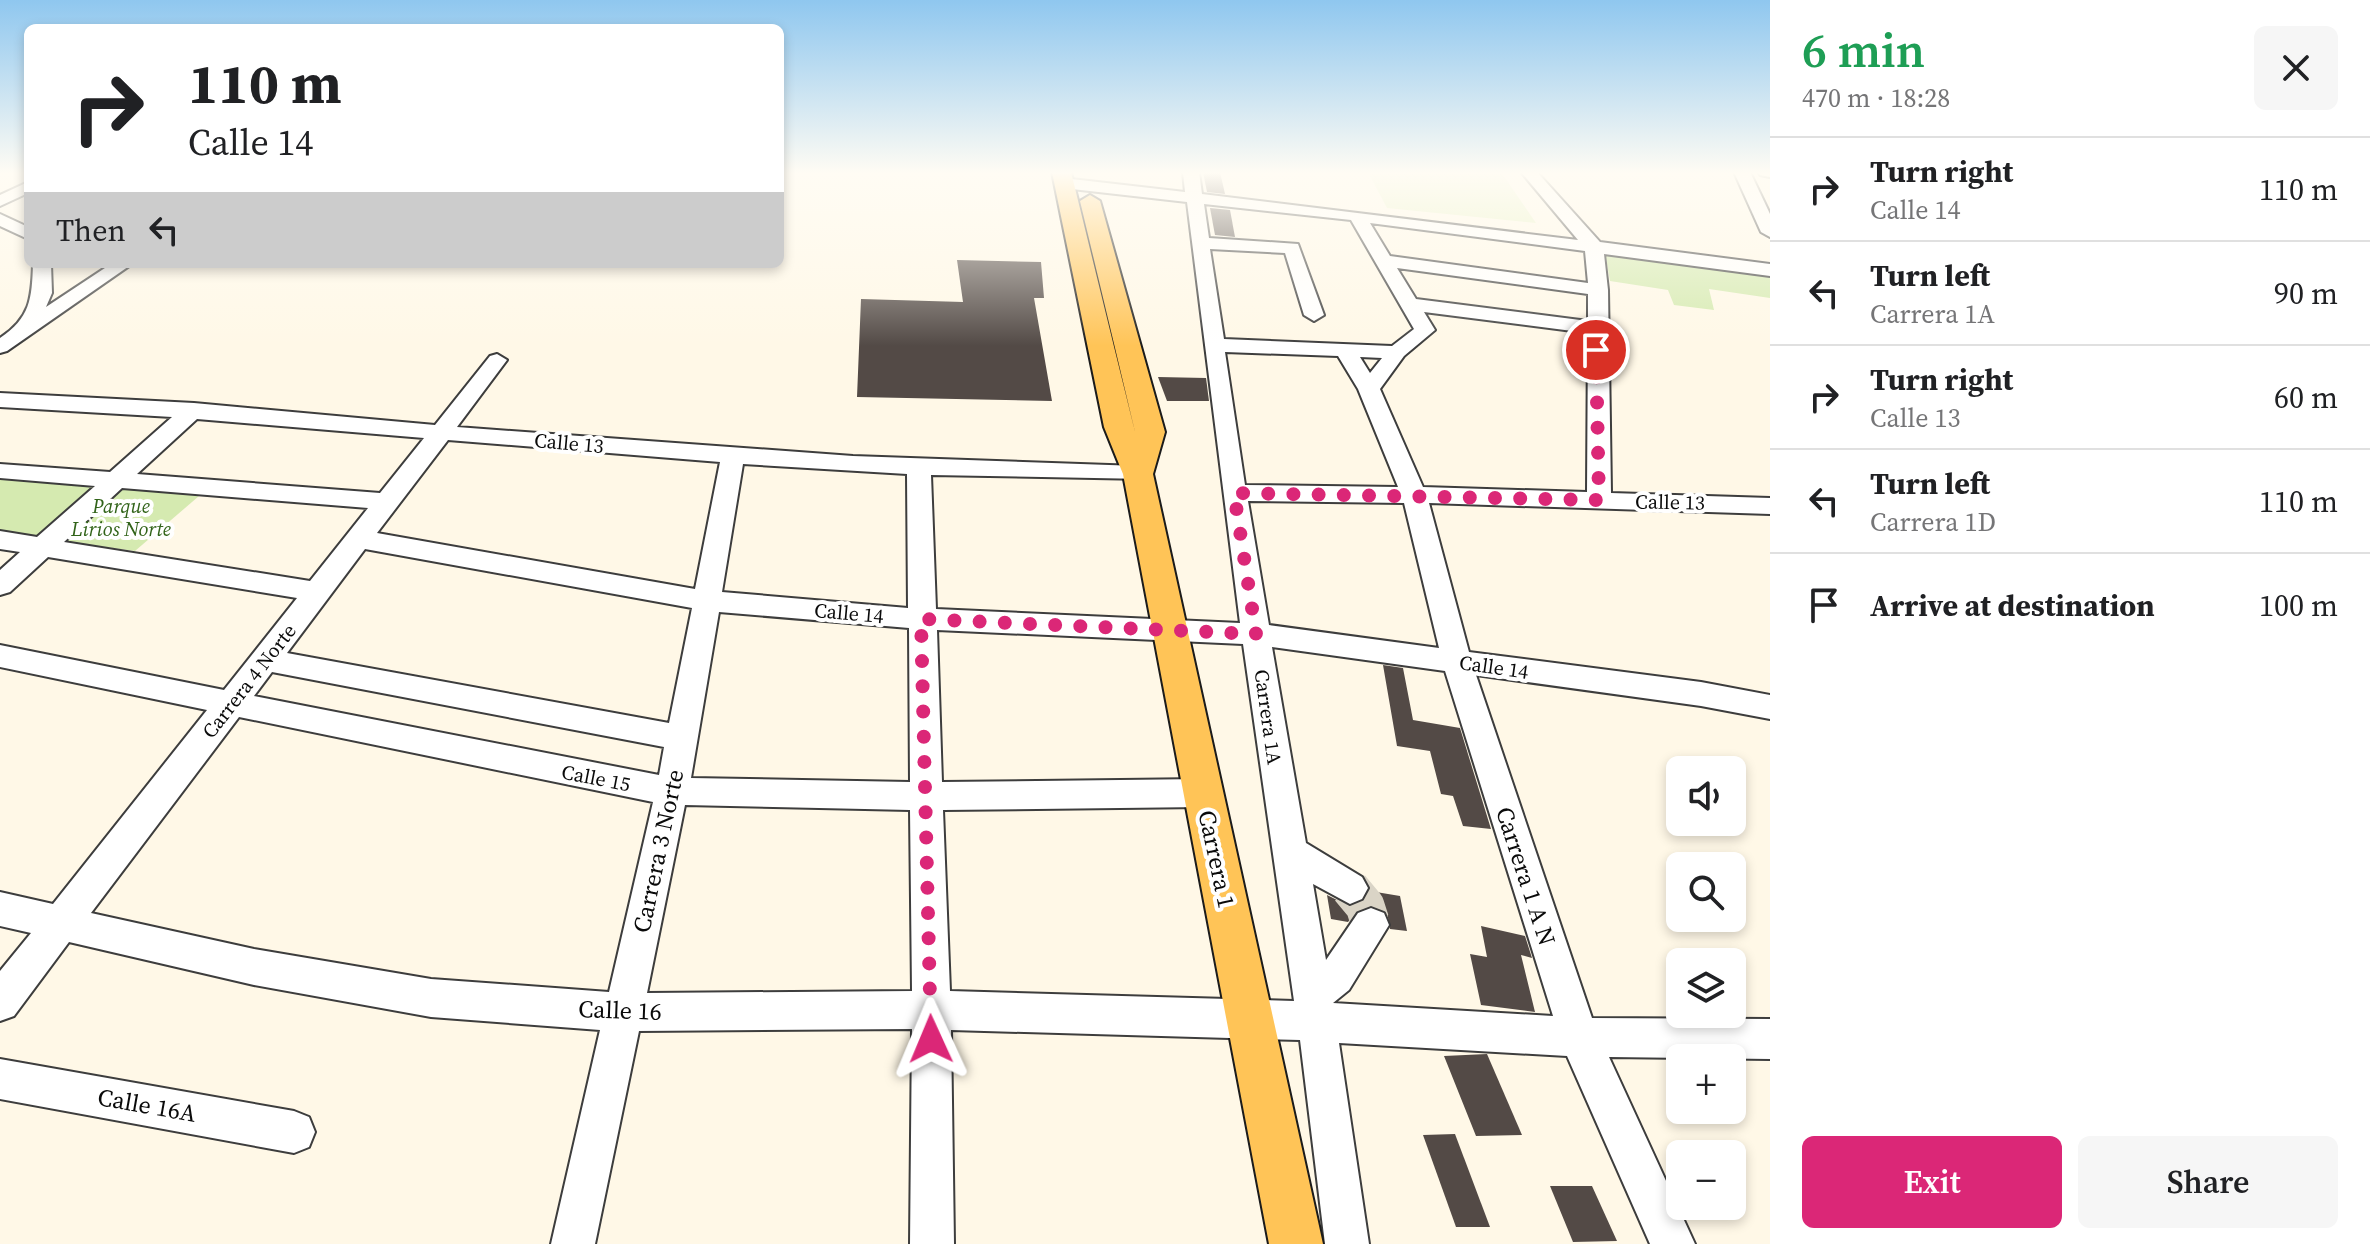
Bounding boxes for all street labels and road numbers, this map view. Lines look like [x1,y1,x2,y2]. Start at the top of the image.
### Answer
street label: Calle 13 [533,426,605,460]
street label: Calle 13 [1635,487,1705,517]
street label: Calle 14 [813,596,885,630]
street label: Carrera 4 Norte [195,618,303,744]
street label: Calle 14 [1458,648,1530,686]
street label: Carrera 1A [1247,668,1289,767]
street label: Calle 15 [559,758,633,798]
street label: Carrera 3 Norte [625,766,691,936]
street label: Carrera 1 A N [1488,802,1564,950]
street label: Carrera 1 [1191,807,1243,911]
street label: Calle 16 [578,992,662,1028]
street label: Calle 16A [95,1080,199,1130]

